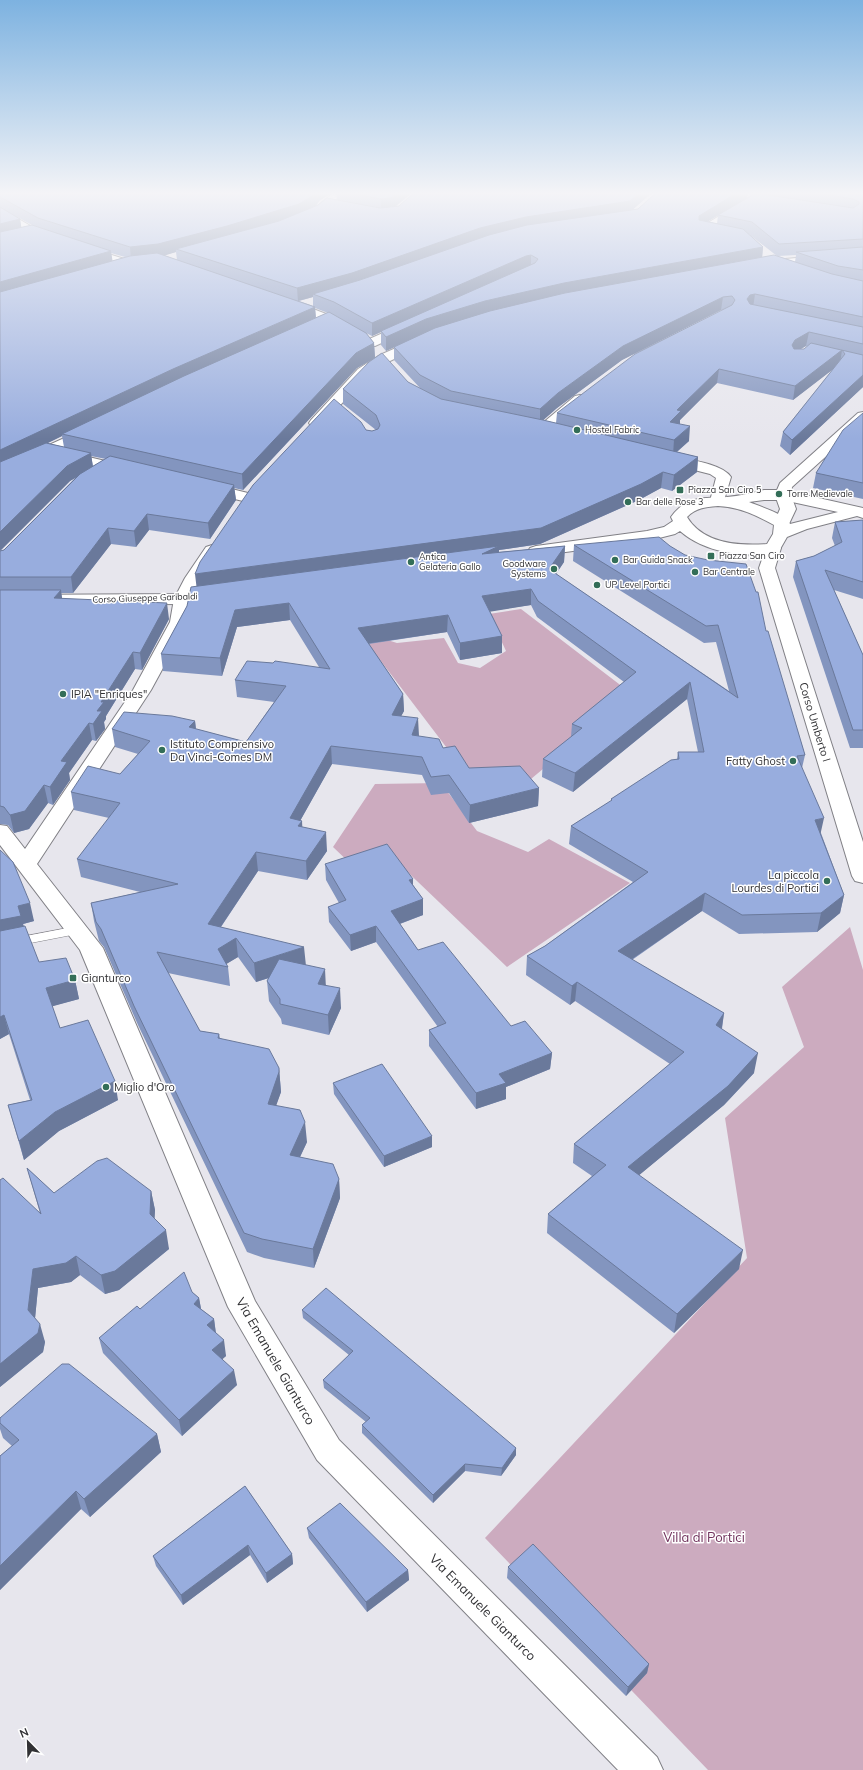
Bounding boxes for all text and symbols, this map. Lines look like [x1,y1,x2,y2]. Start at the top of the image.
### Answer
place label: Hostel Fabric [585,424,640,435]
marker: Hostel Fabric [572,425,582,435]
place label: Piazza San Ciro 5 [688,484,762,495]
marker: Piazza San Ciro 5 [675,485,685,495]
place label: Torre Medievale [787,488,853,499]
marker: Torre Medievale [774,489,784,499]
place label: Bar delle Rose 3 [636,496,703,507]
marker: Bar delle Rose 3 [623,497,633,507]
place label: Piazza San Ciro [719,550,785,561]
place label: Antica Gelateria Gallo [419,551,481,572]
marker: Piazza San Ciro [706,551,716,561]
place label: Bar Guida Snack [623,554,693,565]
marker: Bar Guida Snack [610,555,620,565]
marker: Antica Gelateria Gallo [406,557,416,567]
place label: Goodware Systems [503,558,546,580]
marker: Goodware Systems [549,564,559,574]
place label: Bar Centrale [703,566,755,577]
marker: Bar Centrale [690,567,700,577]
place label: UP Level Portici [605,579,670,590]
marker: UP Level Portici [592,580,602,590]
street label: Corso Giuseppe Garibaldi [92,590,198,605]
street label: Corso Umberto I [796,681,834,763]
place label: IPIA "Enriques" [71,687,147,701]
marker: IPIA "Enriques" [58,689,68,699]
place label: Istituto Comprensivo Da Vinci-Comes DM [170,737,274,764]
marker: Istituto Comprensivo Da Vinci-Comes DM [157,745,167,755]
place label: Fatty Ghost [726,754,785,768]
marker: Fatty Ghost [788,756,798,766]
place label: La piccola Lourdes di Portici [731,868,819,895]
marker: La piccola Lourdes di Portici [822,876,832,886]
place label: Gianturco [81,971,130,985]
marker: Gianturco [68,973,78,983]
place label: Miglio d'Oro [114,1080,175,1094]
marker: Miglio d'Oro [101,1082,111,1092]
street label: Via Emanuele Gianturco [233,1294,319,1428]
park label: Villa di Portici [663,1529,745,1545]
street label: Via Emanuele Gianturco [426,1550,540,1664]
north arrow [8,1722,48,1762]
text: N [18,1725,31,1741]

